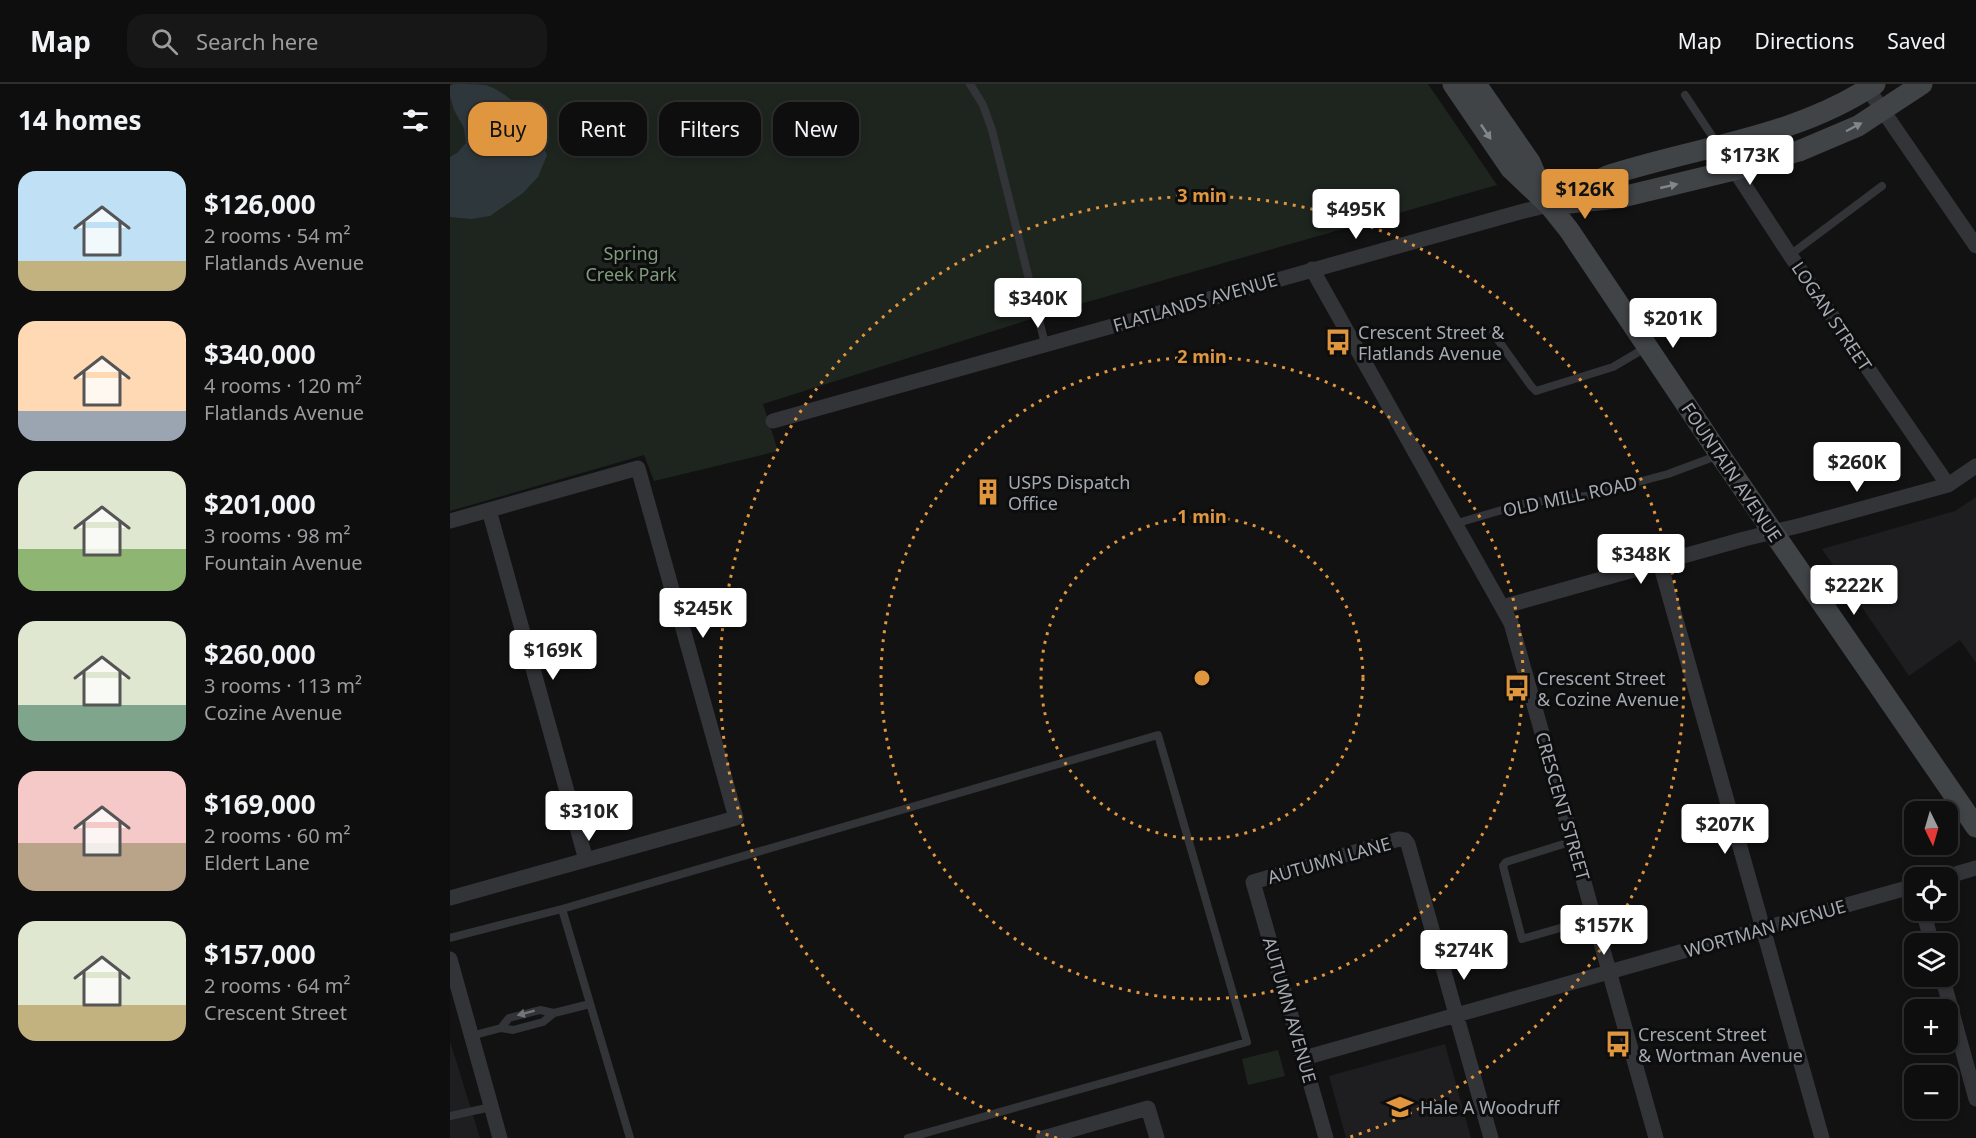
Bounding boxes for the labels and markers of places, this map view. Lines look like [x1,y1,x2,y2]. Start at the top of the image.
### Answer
pin: $173K [1708,135,1792,186]
pin: $126K [1543,169,1627,220]
pin: $495K [1314,189,1398,240]
pin: $340K [996,278,1080,329]
pin: $201K [1631,298,1715,349]
place label: Crescent Street & Flatlands Avenue [1358,320,1505,365]
bus stop icon: Crescent Street & Flatlands Avenue [1323,327,1353,357]
pin: $260K [1815,442,1899,493]
place label: USPS Dispatch Office [1008,470,1130,515]
building icon: USPS Dispatch Office [973,477,1003,507]
pin: $348K [1599,534,1683,585]
pin: $222K [1812,565,1896,616]
pin: $245K [661,588,745,639]
pin: $169K [511,630,595,681]
place label: Crescent Street & Cozine Avenue [1537,666,1679,711]
centre of rings [1192,668,1212,688]
bus stop icon: Crescent Street & Cozine Avenue [1502,673,1532,703]
pin: $310K [547,791,631,842]
pin: $207K [1683,804,1767,855]
pin: $157K [1562,905,1646,956]
pin: $274K [1422,930,1506,981]
place label: Crescent Street & Wortman Avenue [1638,1022,1803,1067]
bus stop icon: Crescent Street & Wortman Avenue [1603,1029,1633,1059]
school or university icon: Hale A Woodruff [1385,1092,1415,1122]
place label: Hale A Woodruff [1420,1095,1561,1119]

